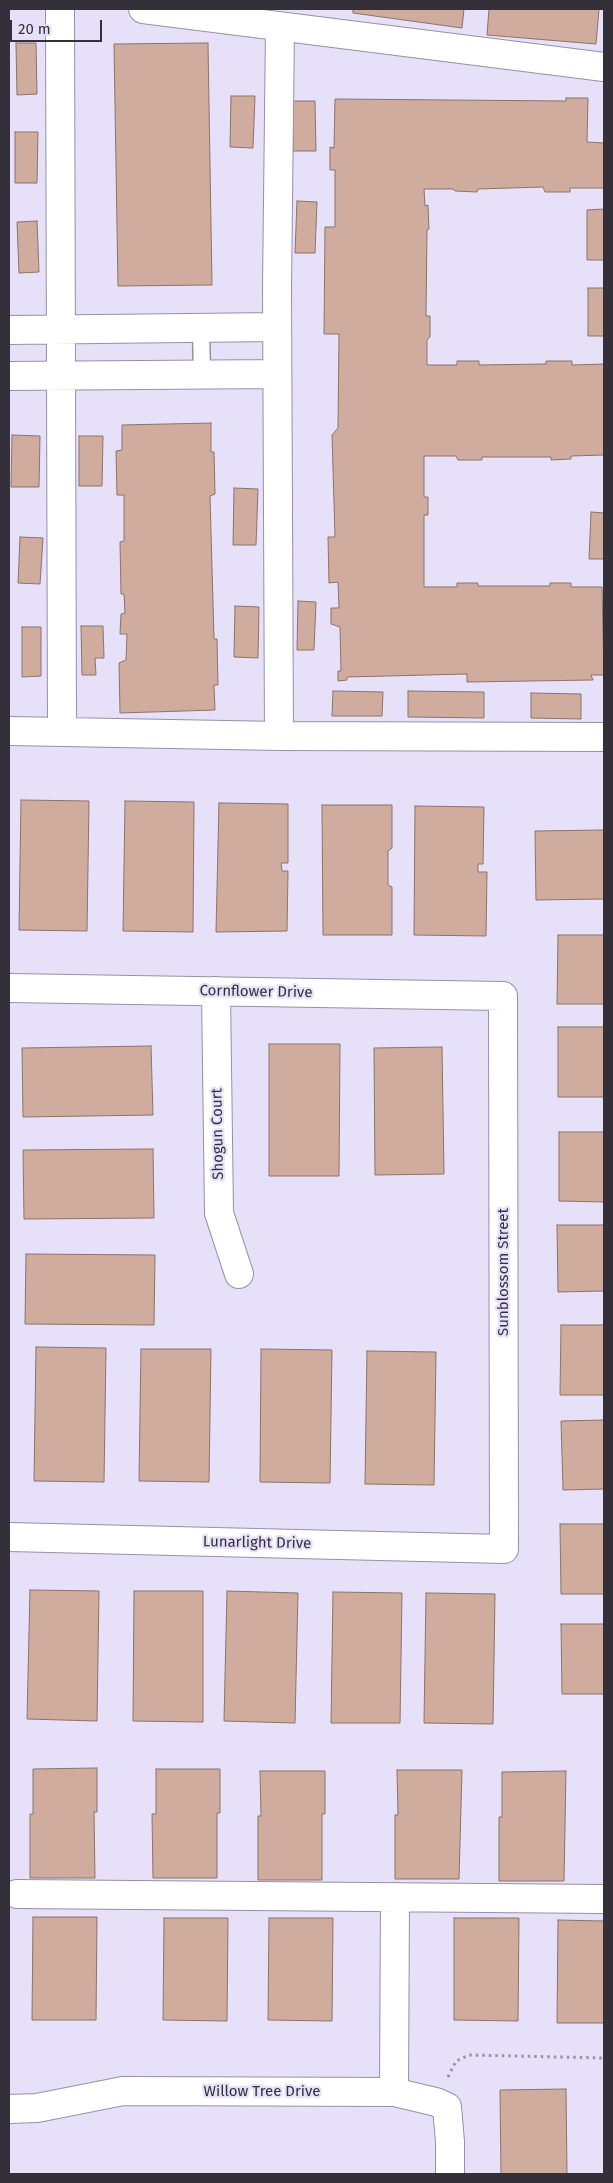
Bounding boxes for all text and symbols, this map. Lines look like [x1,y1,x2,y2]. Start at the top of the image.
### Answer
scale bar [12,10,105,42]
text: 20 m [18,20,51,38]
street label: Cornflower Drive [199,982,313,1002]
street label: Shogun Court [208,1088,228,1180]
street label: Sunblossom Street [495,1208,513,1336]
street label: Lunarlight Drive [203,1533,311,1553]
street label: Willow Tree Drive [204,2083,320,2101]

